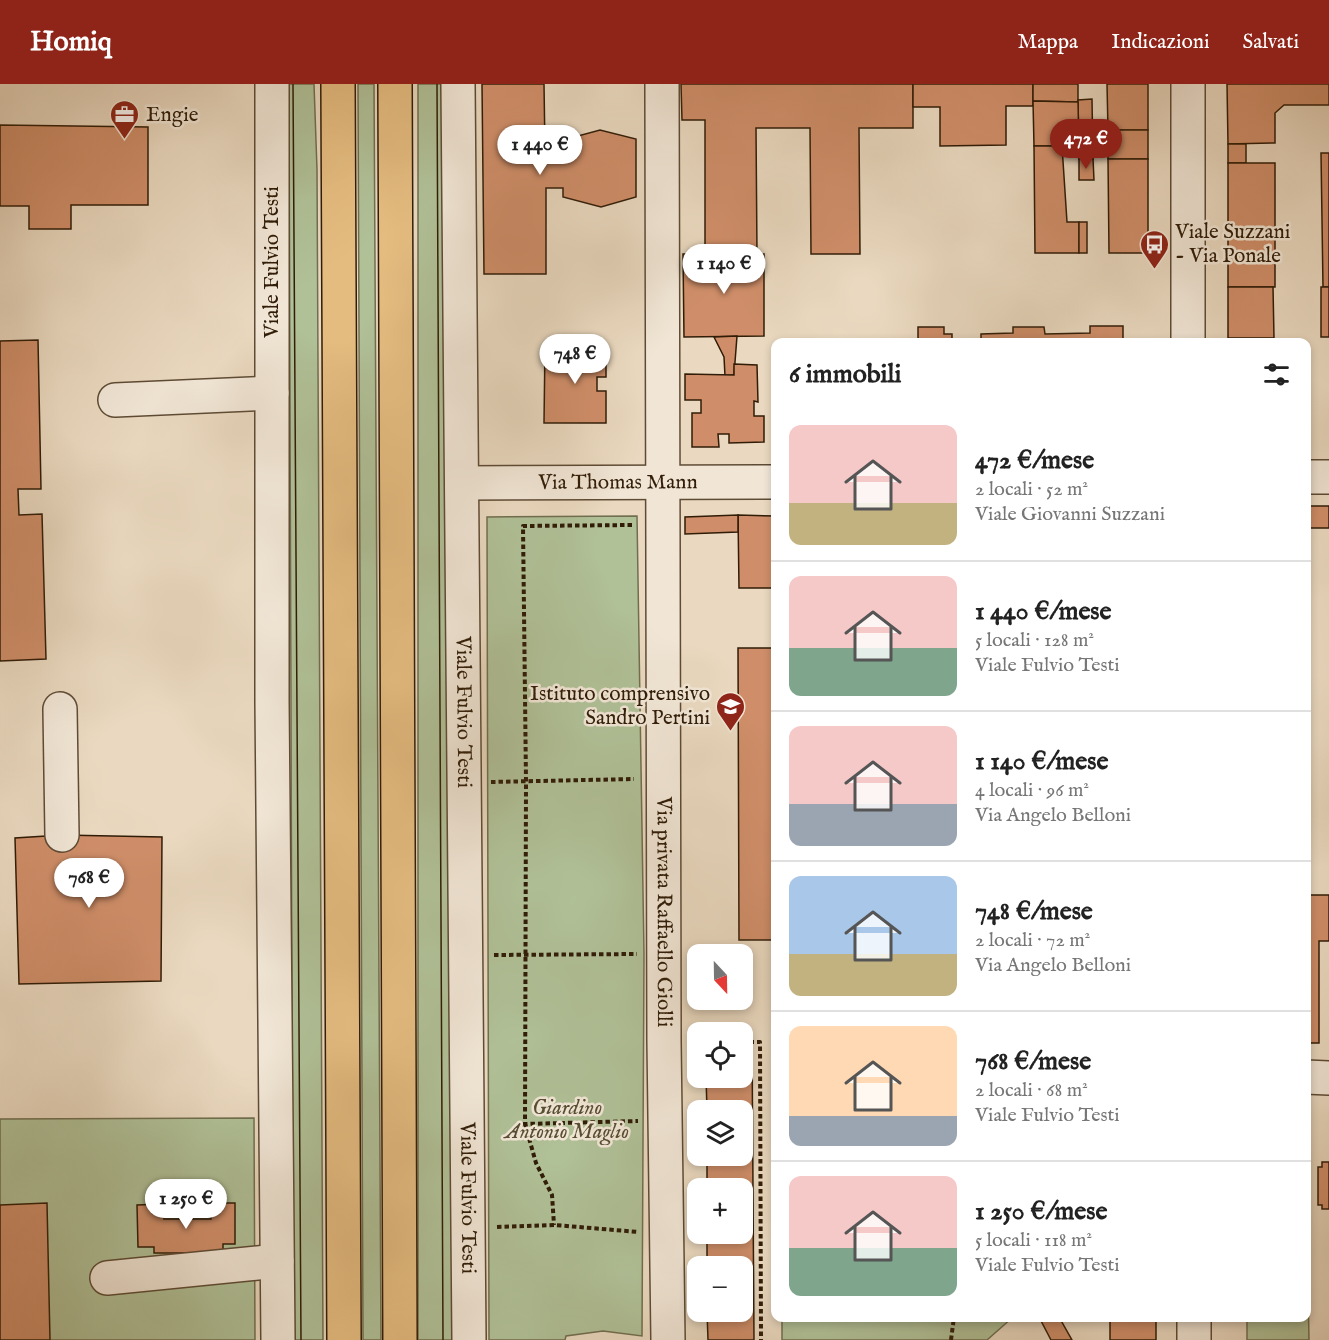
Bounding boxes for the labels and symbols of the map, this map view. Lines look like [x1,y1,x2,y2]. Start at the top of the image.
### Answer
office icon: Engie [109,99,141,141]
place label: Engie [146,102,199,129]
pin: 472 € [1044,119,1128,170]
pin: 1 440 € [485,125,595,176]
street label: Viale Fulvio Testi [259,186,286,339]
place label: Viale Suzzani - Via Ponale [1174,219,1290,270]
bus stop icon: Viale Suzzani - Via Ponale [1138,228,1170,270]
pin: 1 140 € [669,244,779,295]
pin: 748 € [533,334,617,385]
street label: Via Thomas Mann [537,469,698,496]
street label: Viale Fulvio Testi [449,635,478,788]
place label: Istituto comprensivo Sandro Pertini [530,681,710,732]
school or university icon: Istituto comprensivo Sandro Pertini [715,690,747,732]
street label: Via privata Raffaello Giolli [650,796,677,1027]
pin: 768 € [47,858,131,909]
north arrow [687,944,753,1010]
park label: Giardino Antonio Maglio [503,1095,629,1146]
street label: Viale Fulvio Testi [454,1121,482,1274]
pin: 1 250 € [131,1179,241,1230]

